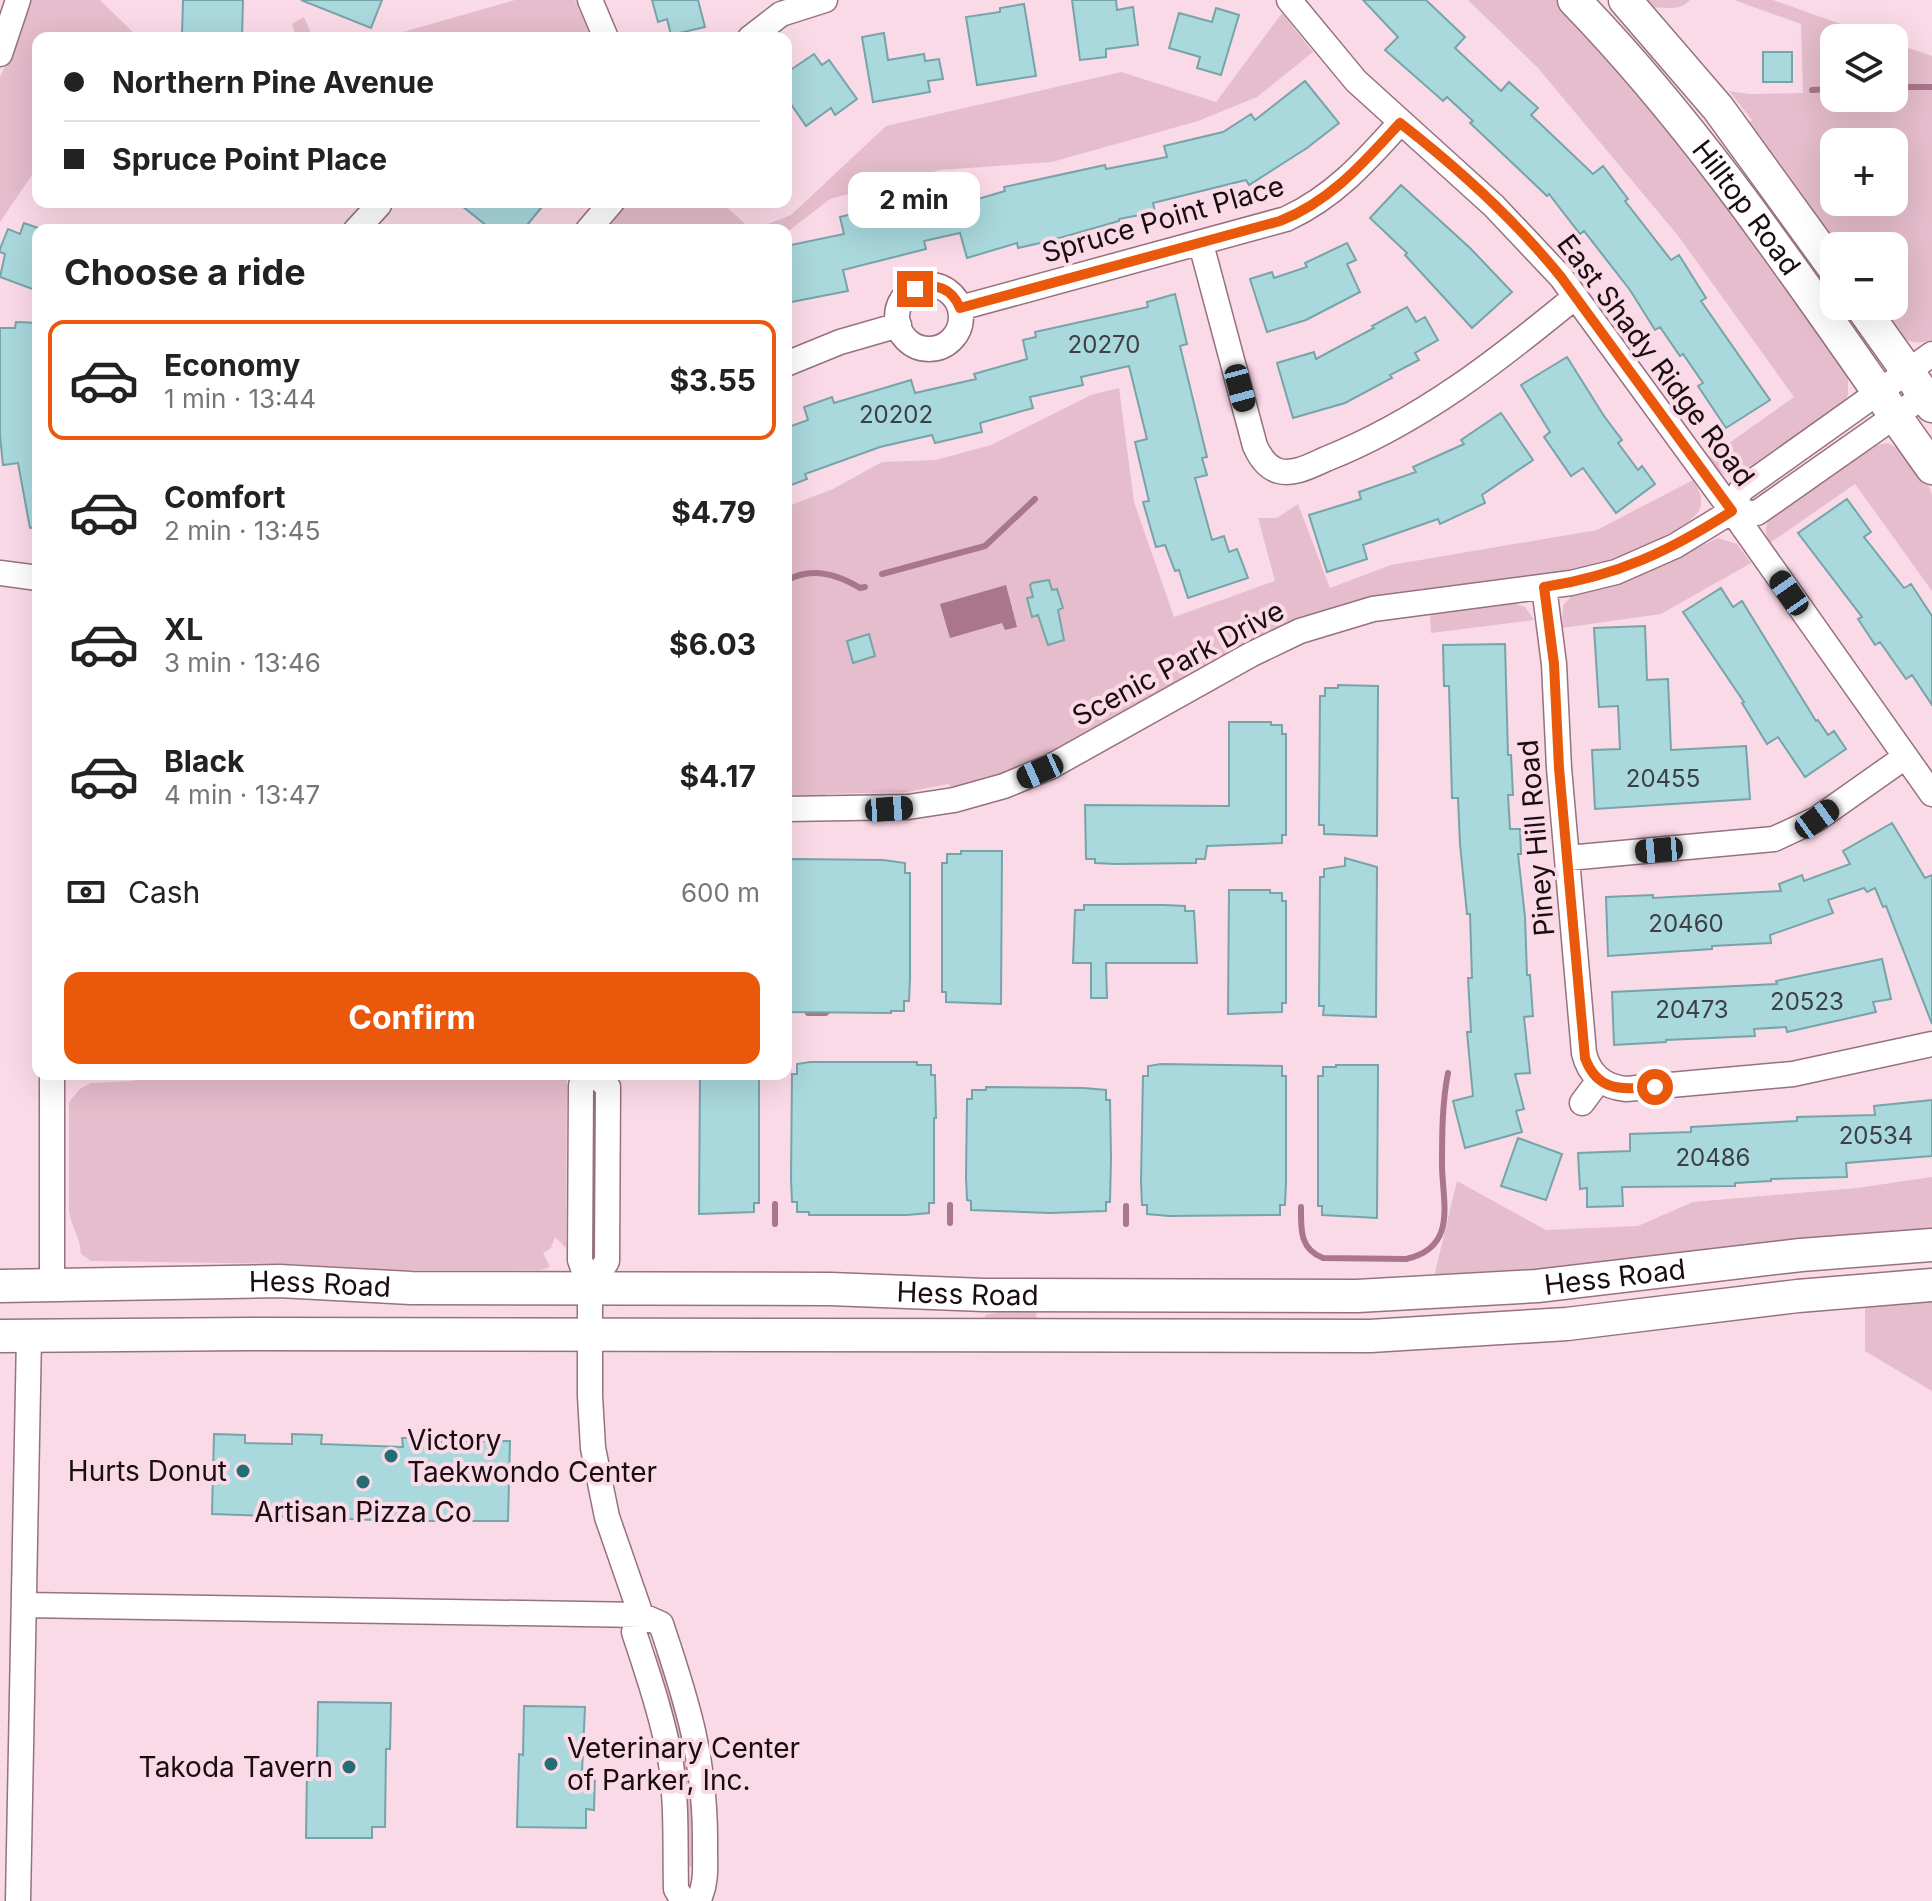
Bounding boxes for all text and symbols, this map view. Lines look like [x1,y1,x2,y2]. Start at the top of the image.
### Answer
map controls [1820,24,1908,320]
button: layers [1820,24,1908,112]
text: Northern Pine Avenue [112,64,434,100]
button: + [1820,128,1908,216]
street label: Hilltop Road [1685,133,1808,282]
text: Spruce Point Place [112,141,387,177]
street label: Spruce Point Place [1038,168,1288,270]
callout: 2 min [849,173,981,229]
text: 2 min [879,184,949,215]
street label: East Shady Ridge Road [1550,227,1762,493]
button: − [1820,232,1908,320]
text: Choose a ride [64,250,306,294]
route end [897,271,933,307]
house number: 20270 [1068,330,1140,359]
icon: car [68,344,140,416]
text: Economy [164,347,300,383]
text: $3.55 [669,362,756,398]
car [1222,362,1258,414]
text: 1 min · 13:44 [164,383,316,414]
house number: 20202 [859,400,933,429]
icon: car [68,476,140,548]
text: Comfort [164,479,285,515]
text: $4.79 [671,494,756,530]
text: 2 min · 13:45 [164,515,320,546]
car [1765,566,1813,620]
street label: Scenic Park Drive [1066,593,1290,733]
icon: car [68,608,140,680]
text: XL [164,611,203,647]
text: $6.03 [669,626,756,662]
text: 3 min · 13:46 [164,647,321,678]
street label: Piney Hill Road [1510,738,1562,938]
icon: car [68,740,140,812]
text: Black [164,743,244,779]
car [1013,750,1067,792]
text: $4.17 [679,758,756,794]
house number: 20455 [1626,764,1700,793]
text: 4 min · 13:47 [164,779,320,810]
car [864,795,914,823]
car [1791,795,1843,843]
car [1634,836,1684,864]
icon: cash [64,870,108,914]
text: Cash [128,874,200,910]
text: 600 m [681,877,760,908]
house number: 20460 [1648,909,1724,938]
button: Confirm [64,972,760,1064]
house number: 20523 [1770,987,1844,1016]
house number: 20473 [1655,995,1729,1024]
route start [1637,1069,1673,1105]
house number: 20534 [1839,1121,1913,1150]
house number: 20486 [1675,1143,1751,1172]
street label: Hess Road [1542,1252,1687,1302]
street label: Hess Road [249,1264,392,1304]
street label: Hess Road [896,1275,1039,1312]
place label: Victory Taekwondo Center [407,1423,657,1489]
marker: Victory Taekwondo Center [382,1447,400,1465]
place label: Hurts Donut [68,1454,227,1488]
marker: Hurts Donut [234,1462,252,1480]
marker: Artisan Pizza Co [354,1473,372,1491]
place label: Artisan Pizza Co [254,1495,472,1529]
place label: Veterinary Center of Parker, Inc. [567,1731,800,1797]
place label: Takoda Tavern [139,1750,333,1784]
marker: Veterinary Center of Parker, Inc. [542,1755,560,1773]
marker: Takoda Tavern [340,1758,358,1776]

